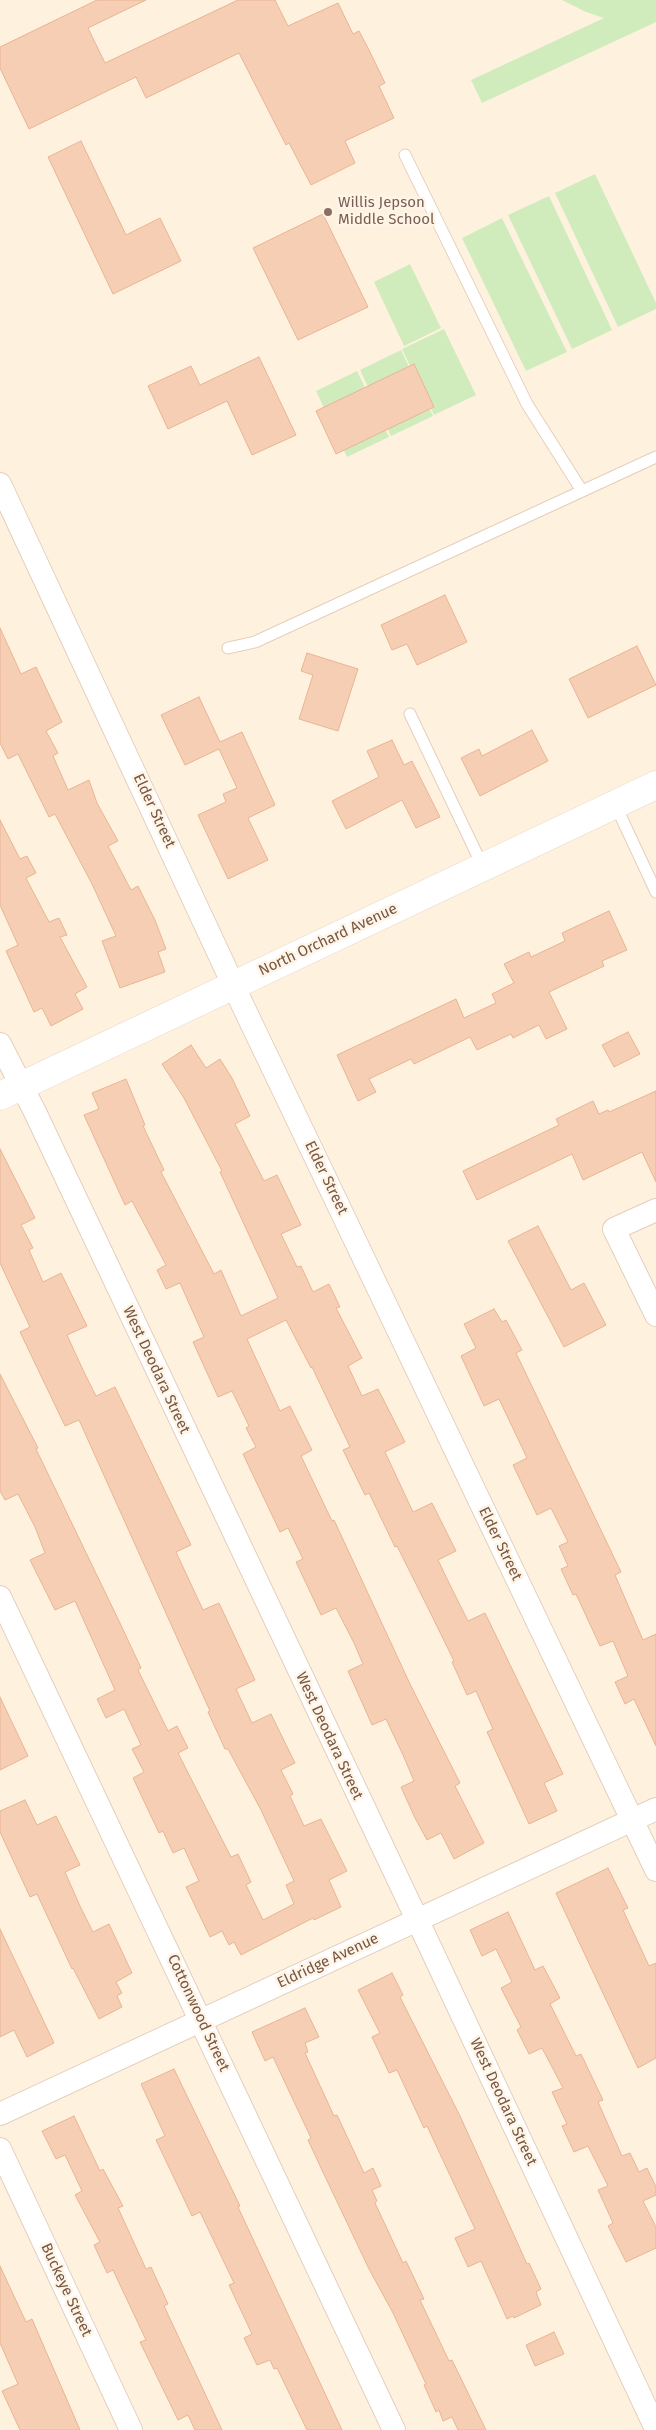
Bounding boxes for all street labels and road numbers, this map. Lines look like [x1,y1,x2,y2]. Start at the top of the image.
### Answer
street label: Elder Street [129,771,179,851]
street label: North Orchard Avenue [256,900,400,980]
street label: Elder Street [300,1138,352,1218]
street label: West Deodara Street [119,1303,193,1437]
street label: Elder Street [474,1504,526,1584]
street label: West Deodara Street [292,1669,366,1803]
street label: Eldridge Avenue [274,1930,382,1992]
street label: Cottonwood Street [163,1952,233,2074]
street label: West Deodara Street [466,2035,540,2169]
street label: Buckeye Street [37,2240,95,2340]

